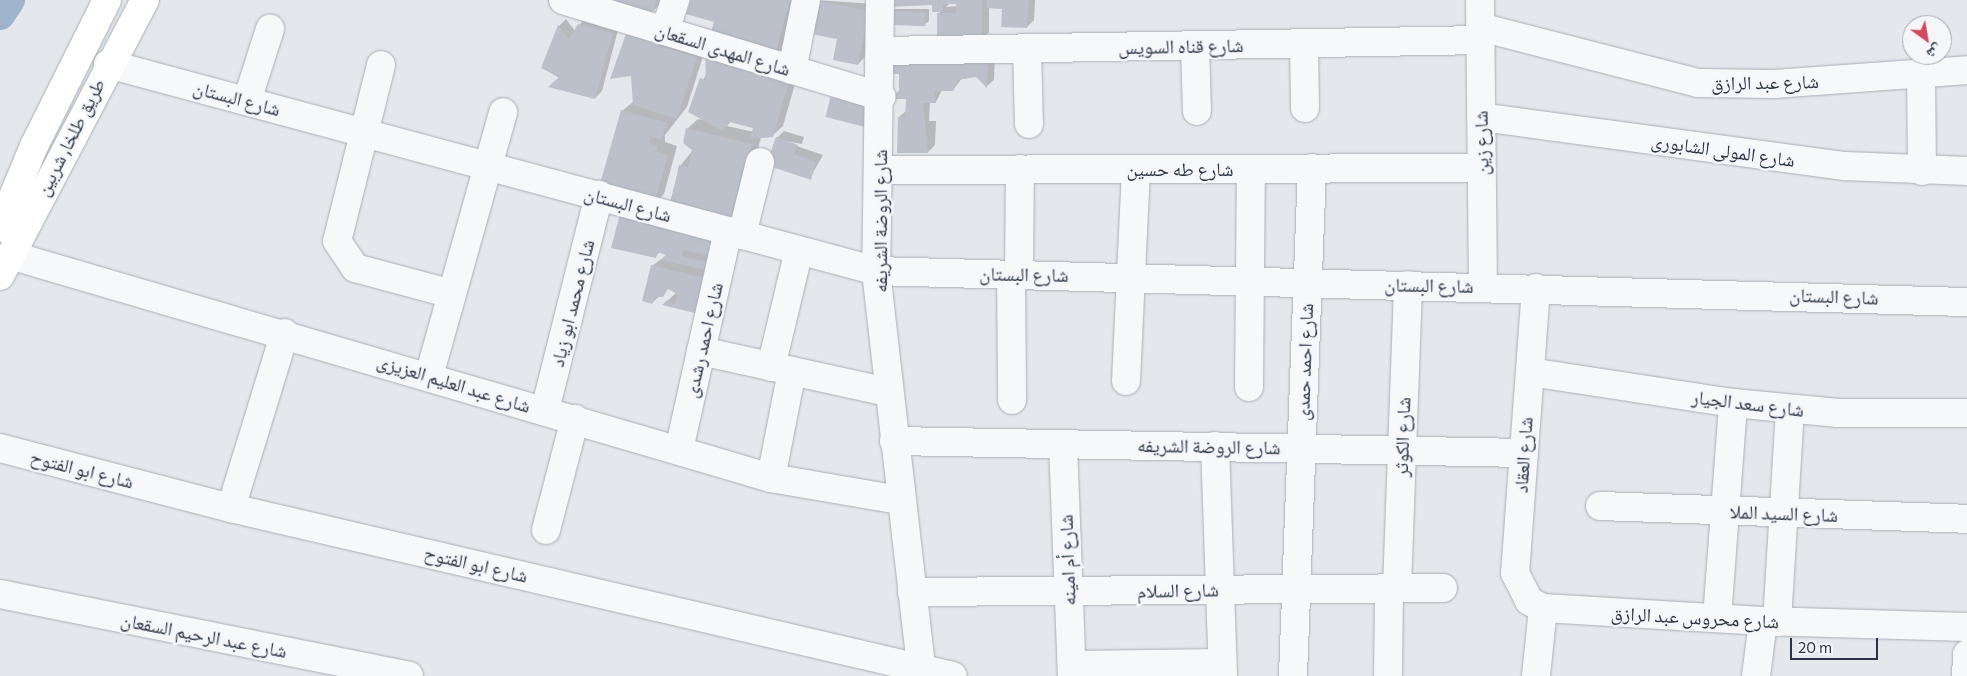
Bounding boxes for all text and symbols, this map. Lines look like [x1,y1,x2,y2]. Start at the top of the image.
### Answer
north arrow [1902,15,1952,65]
street label: شارع المهدى السقعان [653,18,793,80]
street label: شارع قناه السويس [1118,34,1244,58]
text: ش [1924,41,1945,63]
street label: شارع عبد الرازق [1711,70,1819,94]
street label: طريق طلخا, شربين [31,75,109,199]
street label: شارع البستان [191,75,283,121]
street label: شارع زين [1469,110,1493,176]
street label: شارع المولى الشابورى [1650,129,1796,171]
street label: شارع الروضة الشريفه [869,149,891,293]
street label: شارع طه حسين [1126,158,1234,180]
street label: شارع البستان [582,181,674,227]
street label: شارع محمد ابو زياد [545,237,599,369]
street label: شارع البستان [979,262,1069,286]
street label: شارع البستان [1384,273,1474,297]
street label: شارع احمد رشدى [679,280,727,400]
street label: شارع البستان [1789,283,1879,309]
street label: شارع احمد حمدى [1291,303,1317,421]
street label: شارع عبد العليم العزيزى [375,349,533,417]
street label: شارع سعد الجيار [1691,385,1805,421]
street label: شارع الكوثر [1389,397,1415,477]
street label: شارع العقاد [1509,416,1537,494]
street label: شارع الروضة الشريفه [1137,433,1281,459]
street label: شارع ابو الفتوح [28,445,136,493]
street label: شارع السيد الملا [1729,500,1839,526]
street label: شارع أم امينه [1054,514,1080,606]
street label: شارع ابو الفتوح [422,541,530,587]
street label: شارع السلام [1137,578,1219,602]
street label: شارع محروس عبد الرازق [1610,601,1780,633]
street label: شارع عبد الرحيم السقعان [119,608,289,662]
scale bar [1792,628,1880,660]
text: 20 m [1798,638,1832,656]

